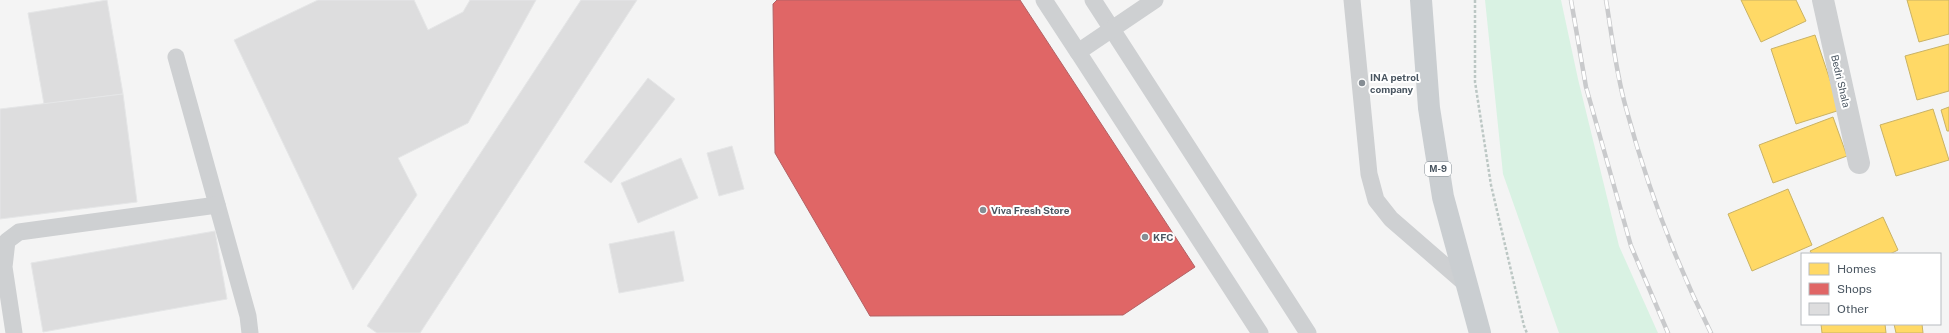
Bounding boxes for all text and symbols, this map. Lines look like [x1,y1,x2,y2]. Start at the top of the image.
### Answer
street label: Bedri Shala [1829,53,1853,109]
place label: INA petrol company [1370,71,1419,95]
marker: INA petrol company [1357,78,1367,88]
road number: M-9 [1425,162,1451,176]
place label: Viva Fresh Store [991,204,1070,216]
marker: Viva Fresh Store [978,205,988,215]
place label: KFC [1153,231,1174,243]
marker: KFC [1140,232,1150,242]
legend [1801,253,1941,325]
text: Homes [1837,262,1876,276]
text: Shops [1837,282,1872,296]
text: Other [1837,302,1869,316]

